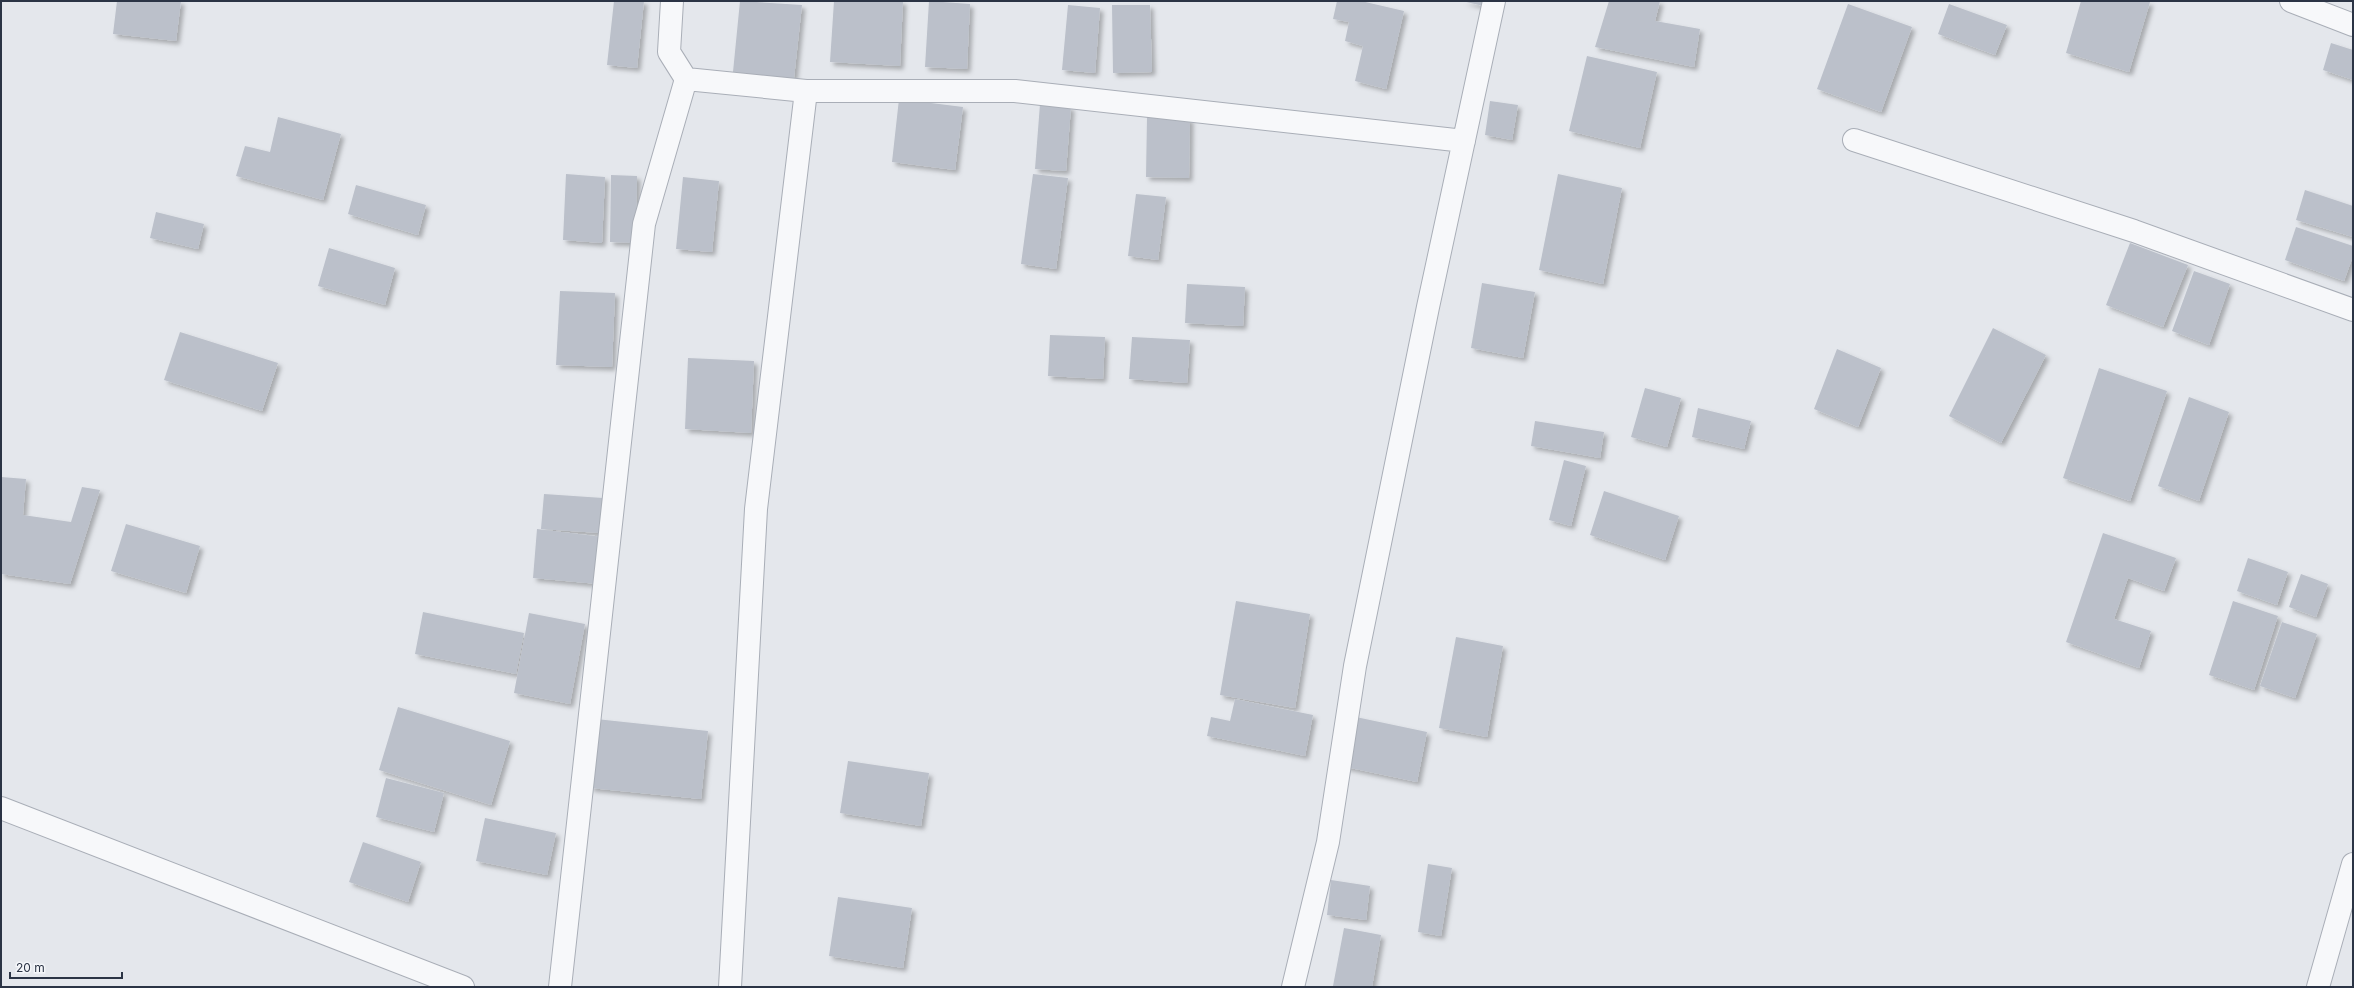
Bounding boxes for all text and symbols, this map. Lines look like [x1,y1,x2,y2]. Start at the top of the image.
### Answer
scale bar [10,954,122,980]
text: 20 m [16,960,45,975]

